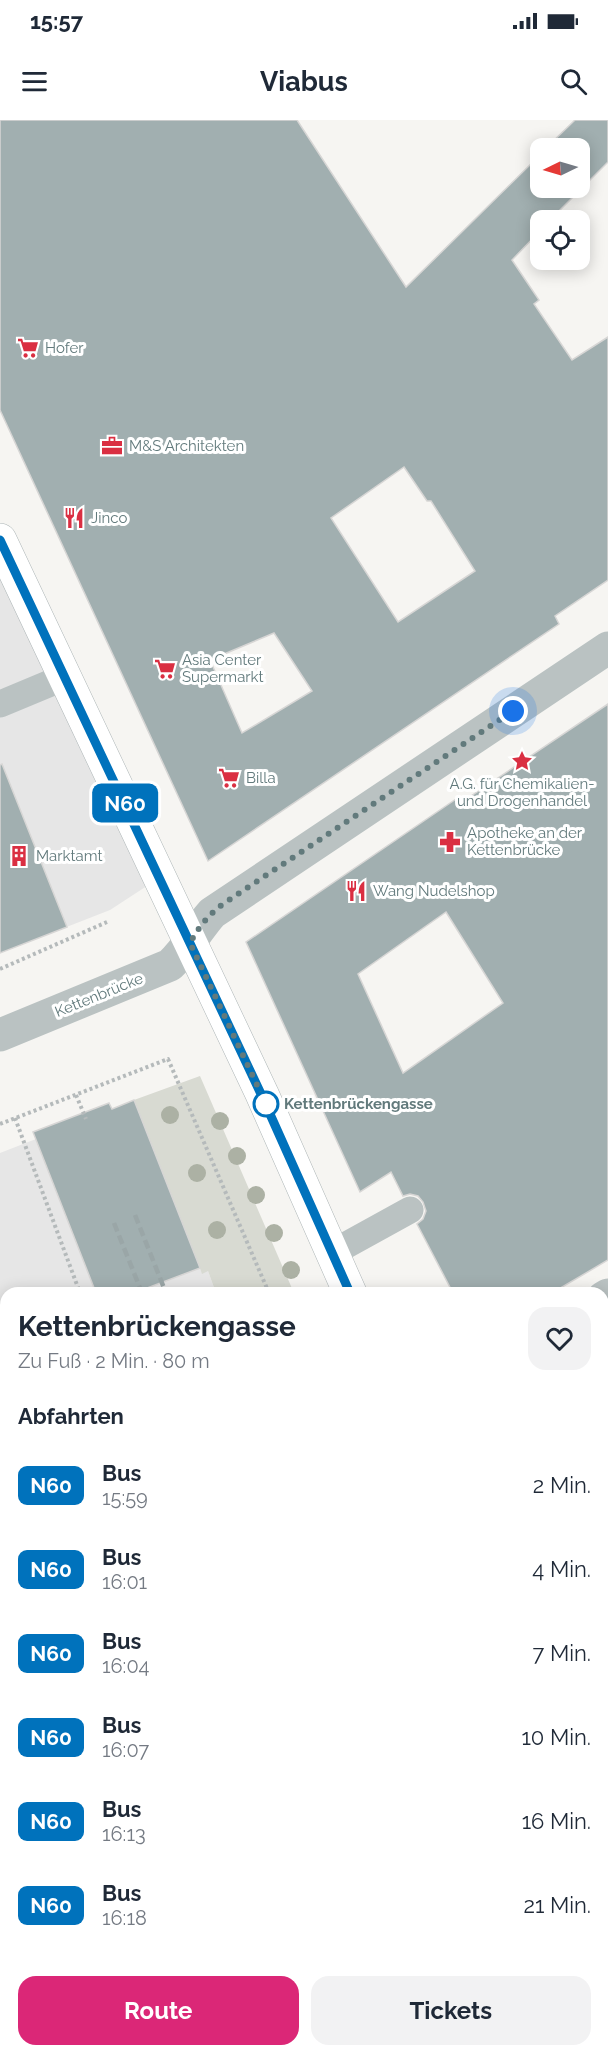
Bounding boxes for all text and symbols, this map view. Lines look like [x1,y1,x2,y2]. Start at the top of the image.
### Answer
text: 15:57 [30,8,83,34]
icon: menu [18,65,51,98]
icon: search [557,65,590,98]
text: Viabus [260,66,348,97]
north arrow [530,138,590,198]
map controls [530,138,590,270]
button: locate [530,210,590,270]
supermarket icon: Hofer [16,336,40,360]
place label: Hofer [45,339,84,357]
office icon: M&S Architekten [100,434,124,458]
place label: M&S Architekten [129,437,244,455]
restaurant icon: Jinco [62,506,86,530]
place label: Jinco [91,509,127,527]
place label: Asia Center Supermarkt [182,651,264,686]
supermarket icon: Asia Center Supermarkt [153,657,177,681]
your location [498,696,528,726]
place icon: A.G. für Chemikalien- und Drogenhandel [510,749,534,773]
supermarket icon: Billa [217,766,241,790]
place label: Billa [246,769,276,787]
place label: A.G. für Chemikalien- und Drogenhandel [450,775,594,810]
line badge: N60 [90,784,160,822]
text: N60 [104,791,146,816]
place label: Apotheke an der Kettenbrücke [467,824,583,859]
pharmacy icon: Apotheke an der Kettenbrücke [438,830,462,854]
building icon: Marktamt [7,844,31,868]
place label: Marktamt [36,847,102,865]
restaurant icon: Wang Nudelshop [344,879,368,903]
place label: Wang Nudelshop [373,882,495,900]
street label: Kettenbrücke [52,969,146,1021]
marker: Kettenbrückengasse [253,1091,279,1117]
place label: Kettenbrückengasse [284,1095,433,1113]
button: heart [528,1307,591,1370]
text: Kettenbrückengasse [18,1310,296,1343]
text: Zu Fuß · 2 Min. · 80 m [18,1349,210,1373]
text: Abfahrten [18,1403,124,1429]
text: Bus [102,1460,141,1486]
text: 2 Min. [533,1472,591,1498]
text: N60 [30,1473,72,1498]
text: 15:59 [102,1486,148,1510]
text: Bus [102,1544,141,1570]
text: 4 Min. [532,1556,591,1582]
text: N60 [30,1557,72,1582]
text: 16:01 [102,1570,147,1594]
text: Bus [102,1628,141,1654]
text: 7 Min. [533,1640,591,1666]
text: N60 [30,1641,72,1666]
text: 16:04 [102,1654,150,1678]
text: Bus [102,1712,141,1738]
text: 10 Min. [521,1724,591,1750]
text: N60 [30,1725,72,1750]
text: 16:07 [102,1738,149,1762]
text: Bus [102,1796,141,1822]
text: 16 Min. [522,1808,591,1834]
text: N60 [30,1809,72,1834]
text: 16:13 [102,1822,146,1846]
text: Bus [102,1880,141,1906]
text: 21 Min. [523,1892,591,1918]
text: N60 [30,1893,72,1918]
text: 16:18 [102,1906,147,1930]
button: Route [18,1976,299,2045]
button: Tickets [311,1976,591,2045]

